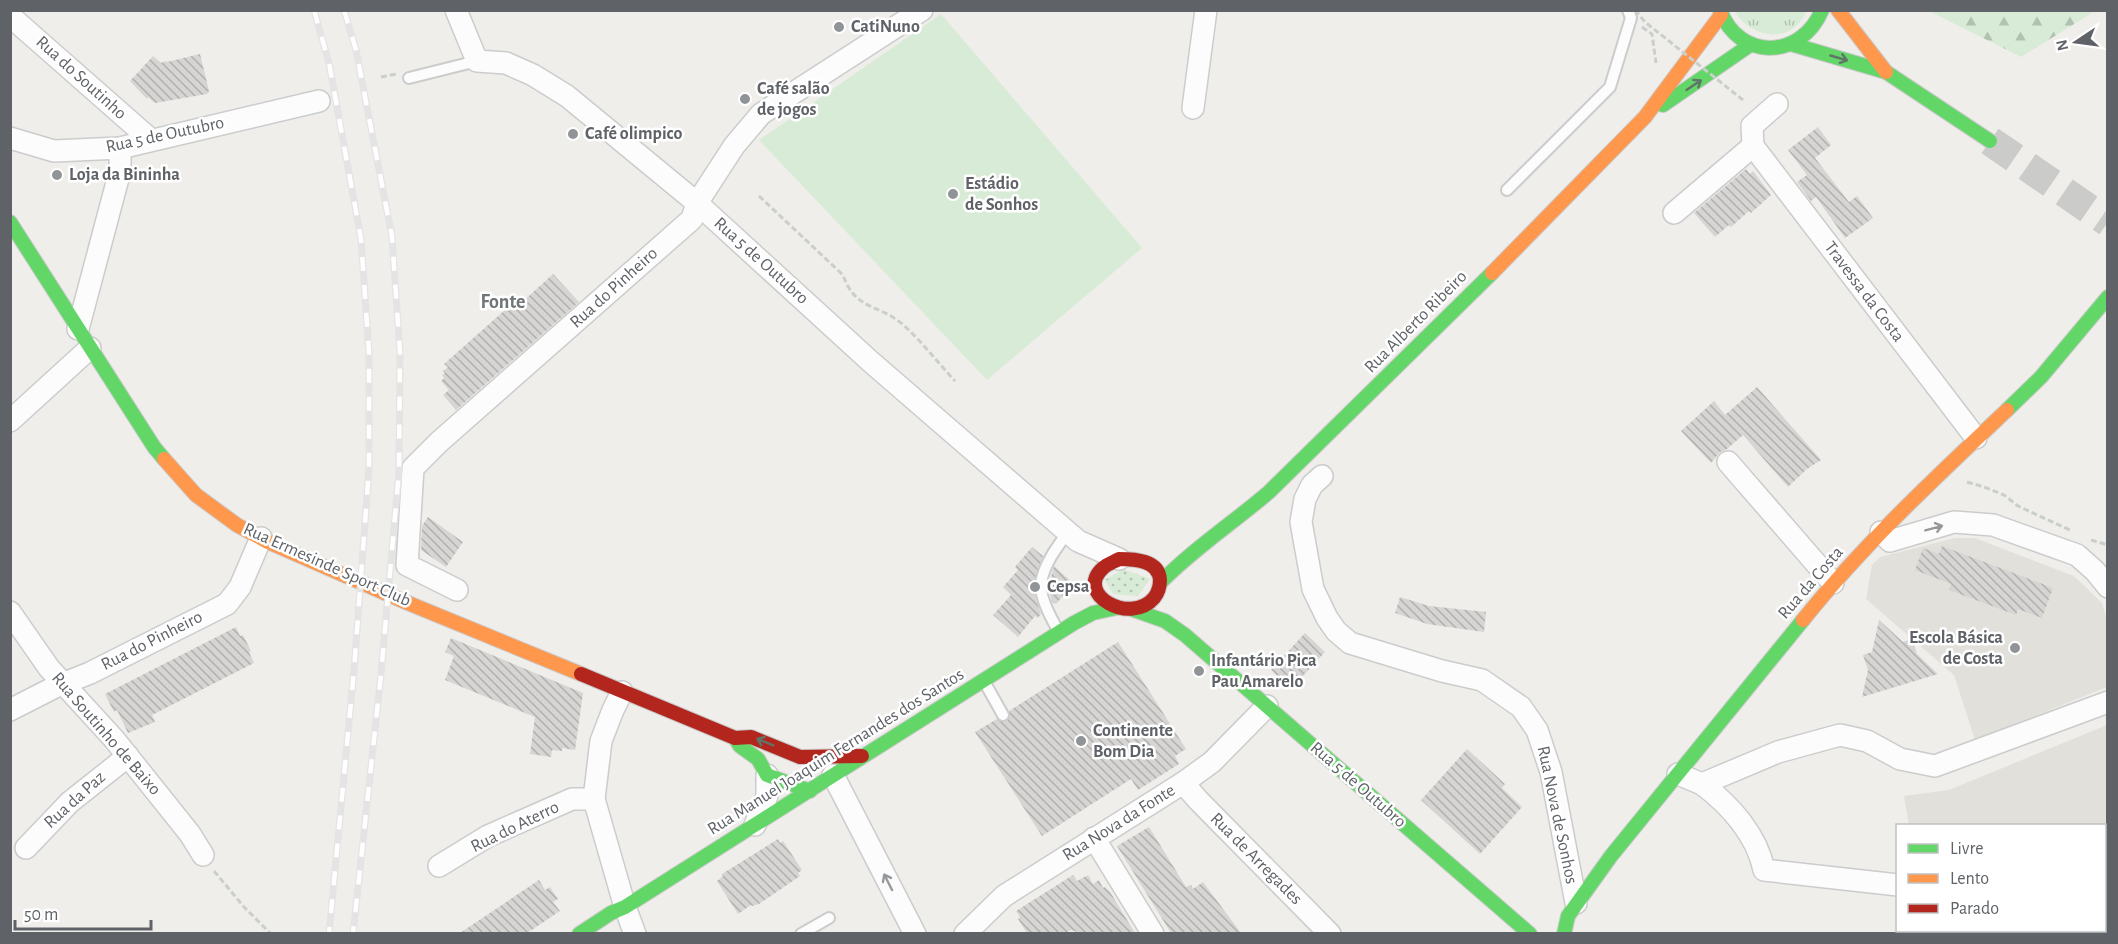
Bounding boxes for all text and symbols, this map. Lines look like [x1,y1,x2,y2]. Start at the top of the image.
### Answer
north arrow [2046,12,2106,72]
place label: CatiNuno [851,18,920,36]
marker: CatiNuno [832,20,846,34]
street label: Rua do Soutinho [32,33,130,123]
text: N [2053,38,2071,52]
one-way arrow [1829,53,1848,64]
one-way arrow [1685,79,1702,91]
place label: Café salão de jogos [757,80,830,119]
marker: Café salão de jogos [738,92,752,106]
street label: Rua 5 de Outubro [104,114,226,156]
place label: Café olimpico [585,125,683,143]
marker: Café olimpico [566,127,580,141]
place label: Loja da Bininha [69,166,180,184]
marker: Loja da Bininha [50,168,64,182]
place label: Estádio de Sonhos [965,175,1038,214]
marker: Estádio de Sonhos [946,187,960,201]
street label: Rua 5 de Outubro [710,214,812,308]
street label: Travessa da Costa [1820,238,1908,346]
street label: Rua do Pinheiro [567,244,661,332]
street label: Rua Alberto Ribeiro [1361,267,1471,377]
district label: Fonte [481,292,526,312]
street label: Rua Ermesinde Sport Club [241,520,413,610]
one-way arrow [1924,522,1943,533]
street label: Rua da Costa [1775,543,1847,623]
place label: Cepsa [1047,578,1090,596]
marker: Cepsa [1028,580,1042,594]
street label: Rua do Pinheiro [99,608,206,674]
place label: Escola Básica de Costa [1909,629,2003,668]
marker: Escola Básica de Costa [2008,641,2022,655]
place label: Infantário Pica Pau Amarelo [1211,652,1317,691]
marker: Infantário Pica Pau Amarelo [1192,664,1206,678]
street label: Rua Manuel Joaquim Fernandes dos Santos [705,665,967,839]
street label: Rua Soutinho de Baixo [48,669,164,799]
place label: Continente Bom Dia [1093,722,1173,761]
marker: Continente Bom Dia [1074,734,1088,748]
one-way arrow [756,736,774,747]
street label: Rua 5 de Outubro [1307,739,1409,831]
street label: Rua Nova de Sonhos [1534,744,1580,886]
street label: Rua da Paz [41,768,109,832]
street label: Rua Nova da Fonte [1060,781,1178,865]
street label: Rua do Aterro [468,798,562,856]
street label: Rua de Arregades [1207,810,1305,908]
legend [1896,824,2106,932]
text: Livre [1950,840,1984,858]
text: Lento [1950,870,1989,888]
one-way arrow [882,873,893,891]
scale bar [15,893,152,931]
text: Parado [1950,900,1999,918]
text: 50 m [24,906,58,924]

